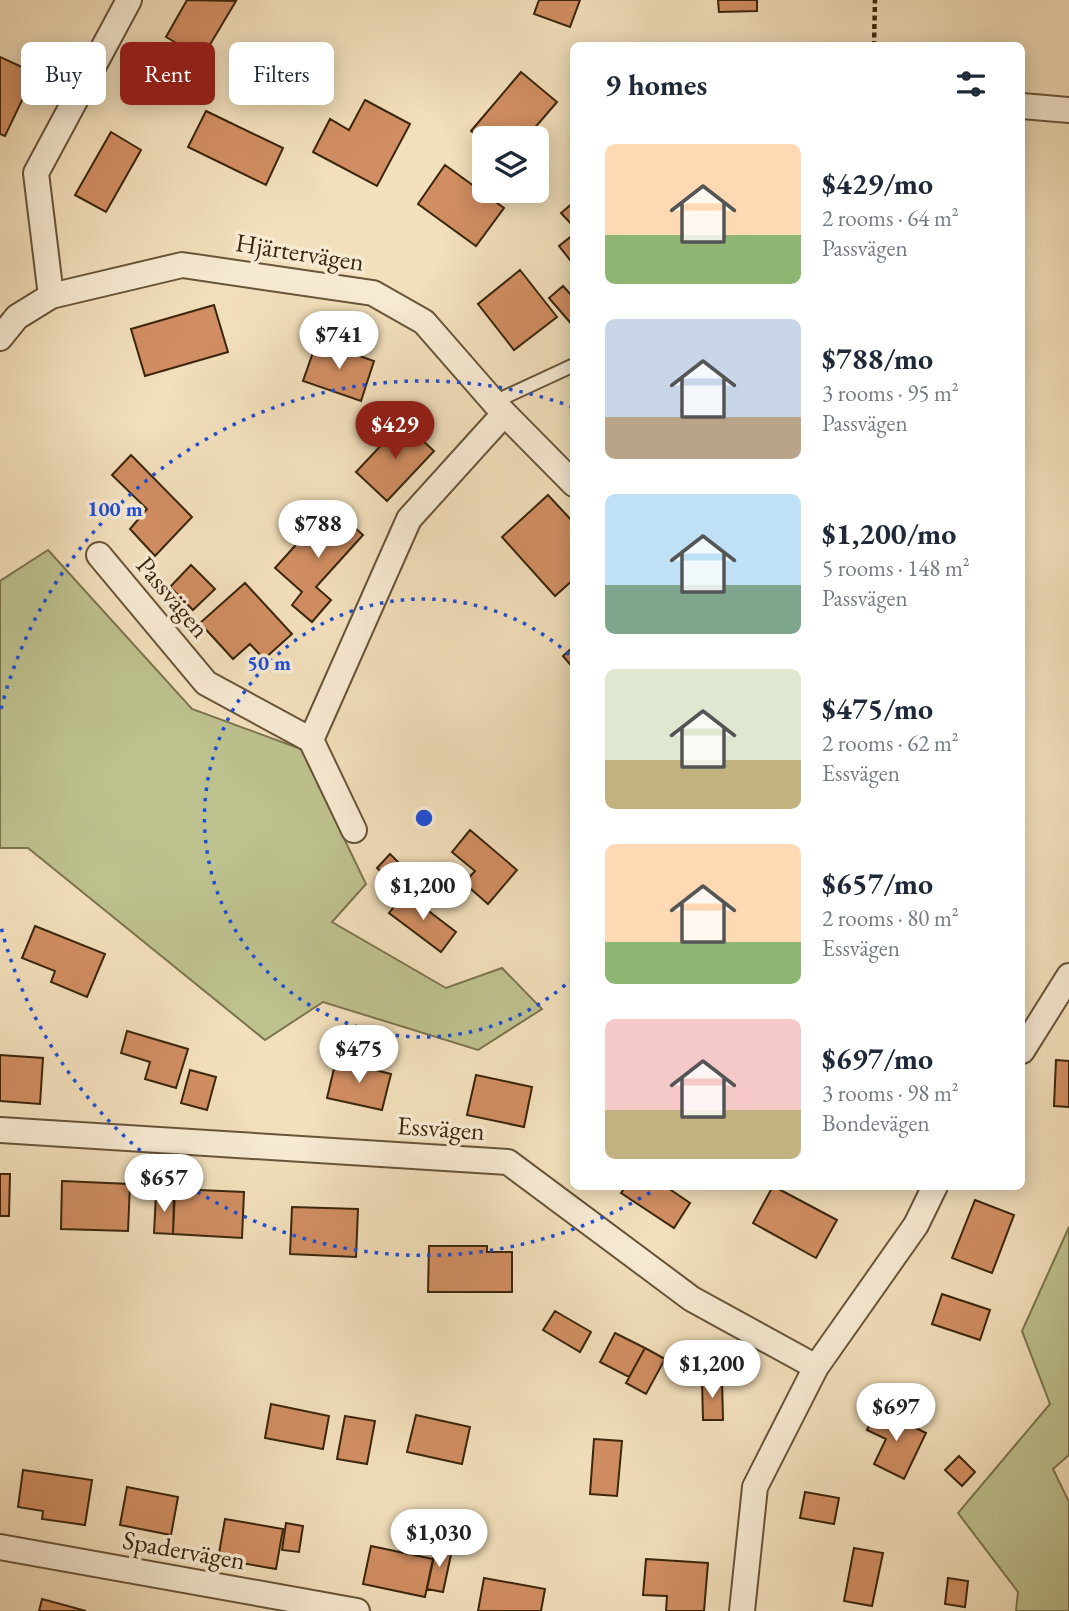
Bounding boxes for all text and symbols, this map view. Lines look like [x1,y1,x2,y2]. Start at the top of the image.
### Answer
chip: Buy [21,42,106,105]
chip: Rent [120,42,215,105]
chip: Filters [229,42,334,105]
text: 9 homes [605,65,707,104]
icon: filters [952,65,990,103]
map controls [472,126,549,203]
button: layers [472,126,549,203]
text: $429/mo [822,164,933,203]
icon: home [661,172,745,256]
text: 2 rooms · 64 m² [822,203,959,233]
street label: Hjärtervägen [233,225,367,279]
text: Passvägen [822,233,908,263]
pin: $741 [298,312,380,371]
text: $741 [315,319,363,349]
text: $788/mo [822,339,933,378]
icon: home [661,347,745,431]
text: 3 rooms · 95 m² [822,378,959,408]
pin: $429 [354,402,436,461]
text: Passvägen [822,408,908,438]
text: $429 [371,409,419,439]
text: 100 m [87,495,143,522]
pin: $788 [277,500,359,560]
text: $788 [294,508,342,538]
text: $1,200/mo [822,514,956,553]
icon: home [661,522,745,606]
street label: Passvägen [129,549,217,645]
text: 5 rooms · 148 m² [822,553,970,583]
text: Passvägen [822,583,908,613]
text: 50 m [247,649,291,676]
text: $475/mo [822,689,933,728]
icon: home [661,697,745,781]
text: 2 rooms · 62 m² [822,728,959,758]
text: Essvägen [822,758,900,788]
centre of rings [412,806,436,830]
pin: $1,200 [366,862,480,922]
text: $657/mo [822,864,933,903]
text: $1,200 [391,870,455,900]
icon: home [661,872,745,956]
text: 2 rooms · 80 m² [822,903,959,933]
text: Essvägen [822,933,900,963]
pin: $475 [318,1026,400,1085]
text: $475 [335,1033,383,1063]
text: $697/mo [822,1039,933,1078]
icon: home [661,1047,745,1131]
text: 3 rooms · 98 m² [822,1078,959,1108]
street label: Essvägen [396,1108,486,1148]
text: Bondevägen [822,1108,930,1138]
pin: $657 [123,1154,205,1214]
text: $657 [140,1162,188,1192]
pin: $1,200 [655,1340,769,1400]
text: $1,200 [680,1348,744,1378]
pin: $697 [855,1384,937,1443]
text: $697 [872,1391,920,1421]
pin: $1,030 [382,1510,496,1569]
text: $1,030 [407,1517,471,1547]
street label: Spadervägen [120,1522,248,1578]

